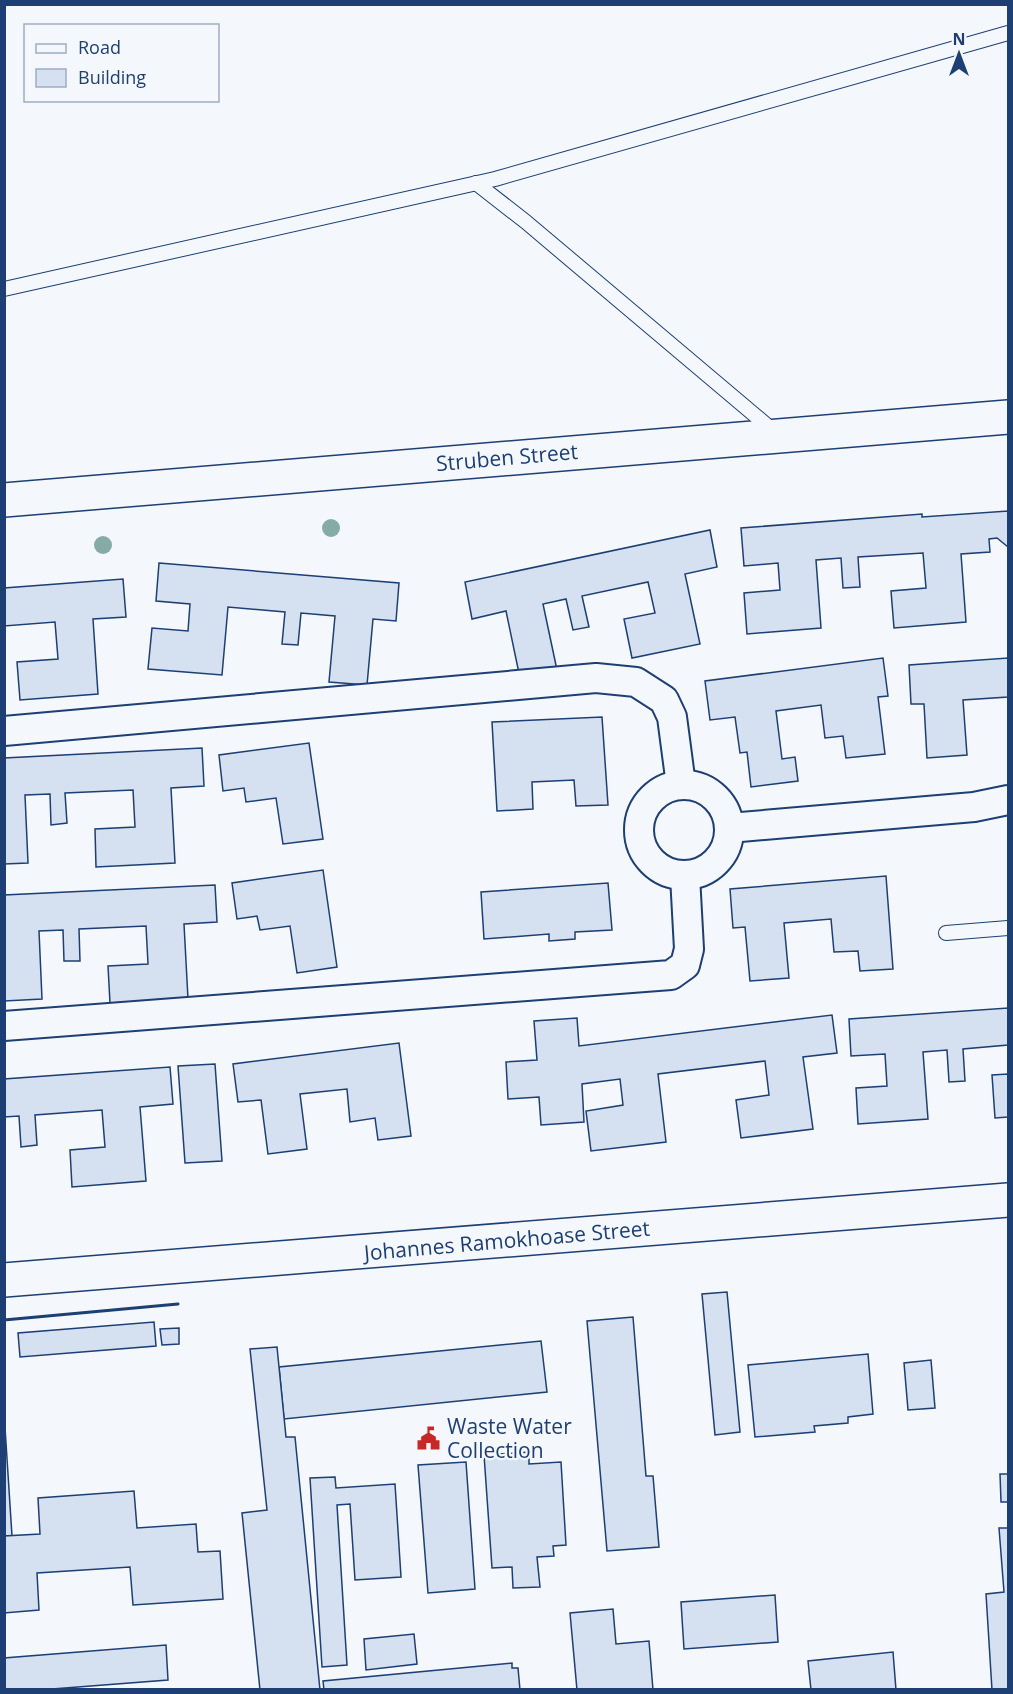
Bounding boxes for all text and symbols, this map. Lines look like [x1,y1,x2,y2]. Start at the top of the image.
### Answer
legend [24,24,219,102]
north arrow [929,24,989,84]
text: N [952,28,966,50]
text: Road [78,35,121,59]
text: Building [78,65,146,89]
street label: Struben Street [435,437,579,477]
street label: Johannes Ramokhoase Street [361,1214,651,1267]
place label: Waste Water Collection [447,1412,572,1464]
public building icon: Waste Water Collection [416,1426,442,1452]

